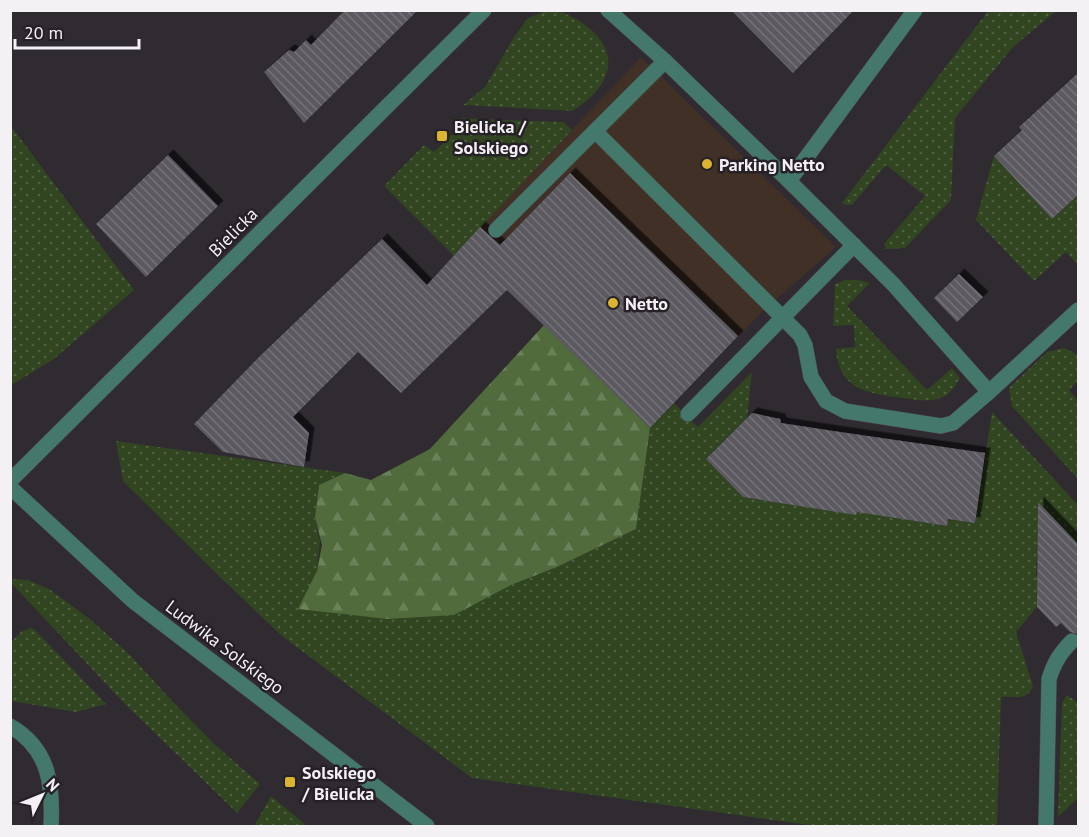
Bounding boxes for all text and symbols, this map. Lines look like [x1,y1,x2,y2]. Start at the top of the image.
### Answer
scale bar [15,12,140,50]
text: 20 m [24,21,63,44]
place label: Bielicka / Solskiego [454,115,528,159]
marker: Bielicka / Solskiego [435,129,449,143]
place label: Parking Netto [719,153,825,176]
marker: Parking Netto [700,157,714,171]
street label: Bielicka [204,203,262,261]
place label: Netto [625,292,668,315]
marker: Netto [606,296,620,310]
street label: Ludwika Solskiego [161,595,289,699]
place label: Solskiego / Bielicka [301,761,376,805]
north arrow [12,765,72,825]
text: N [42,774,64,795]
marker: Solskiego / Bielicka [283,775,297,789]

